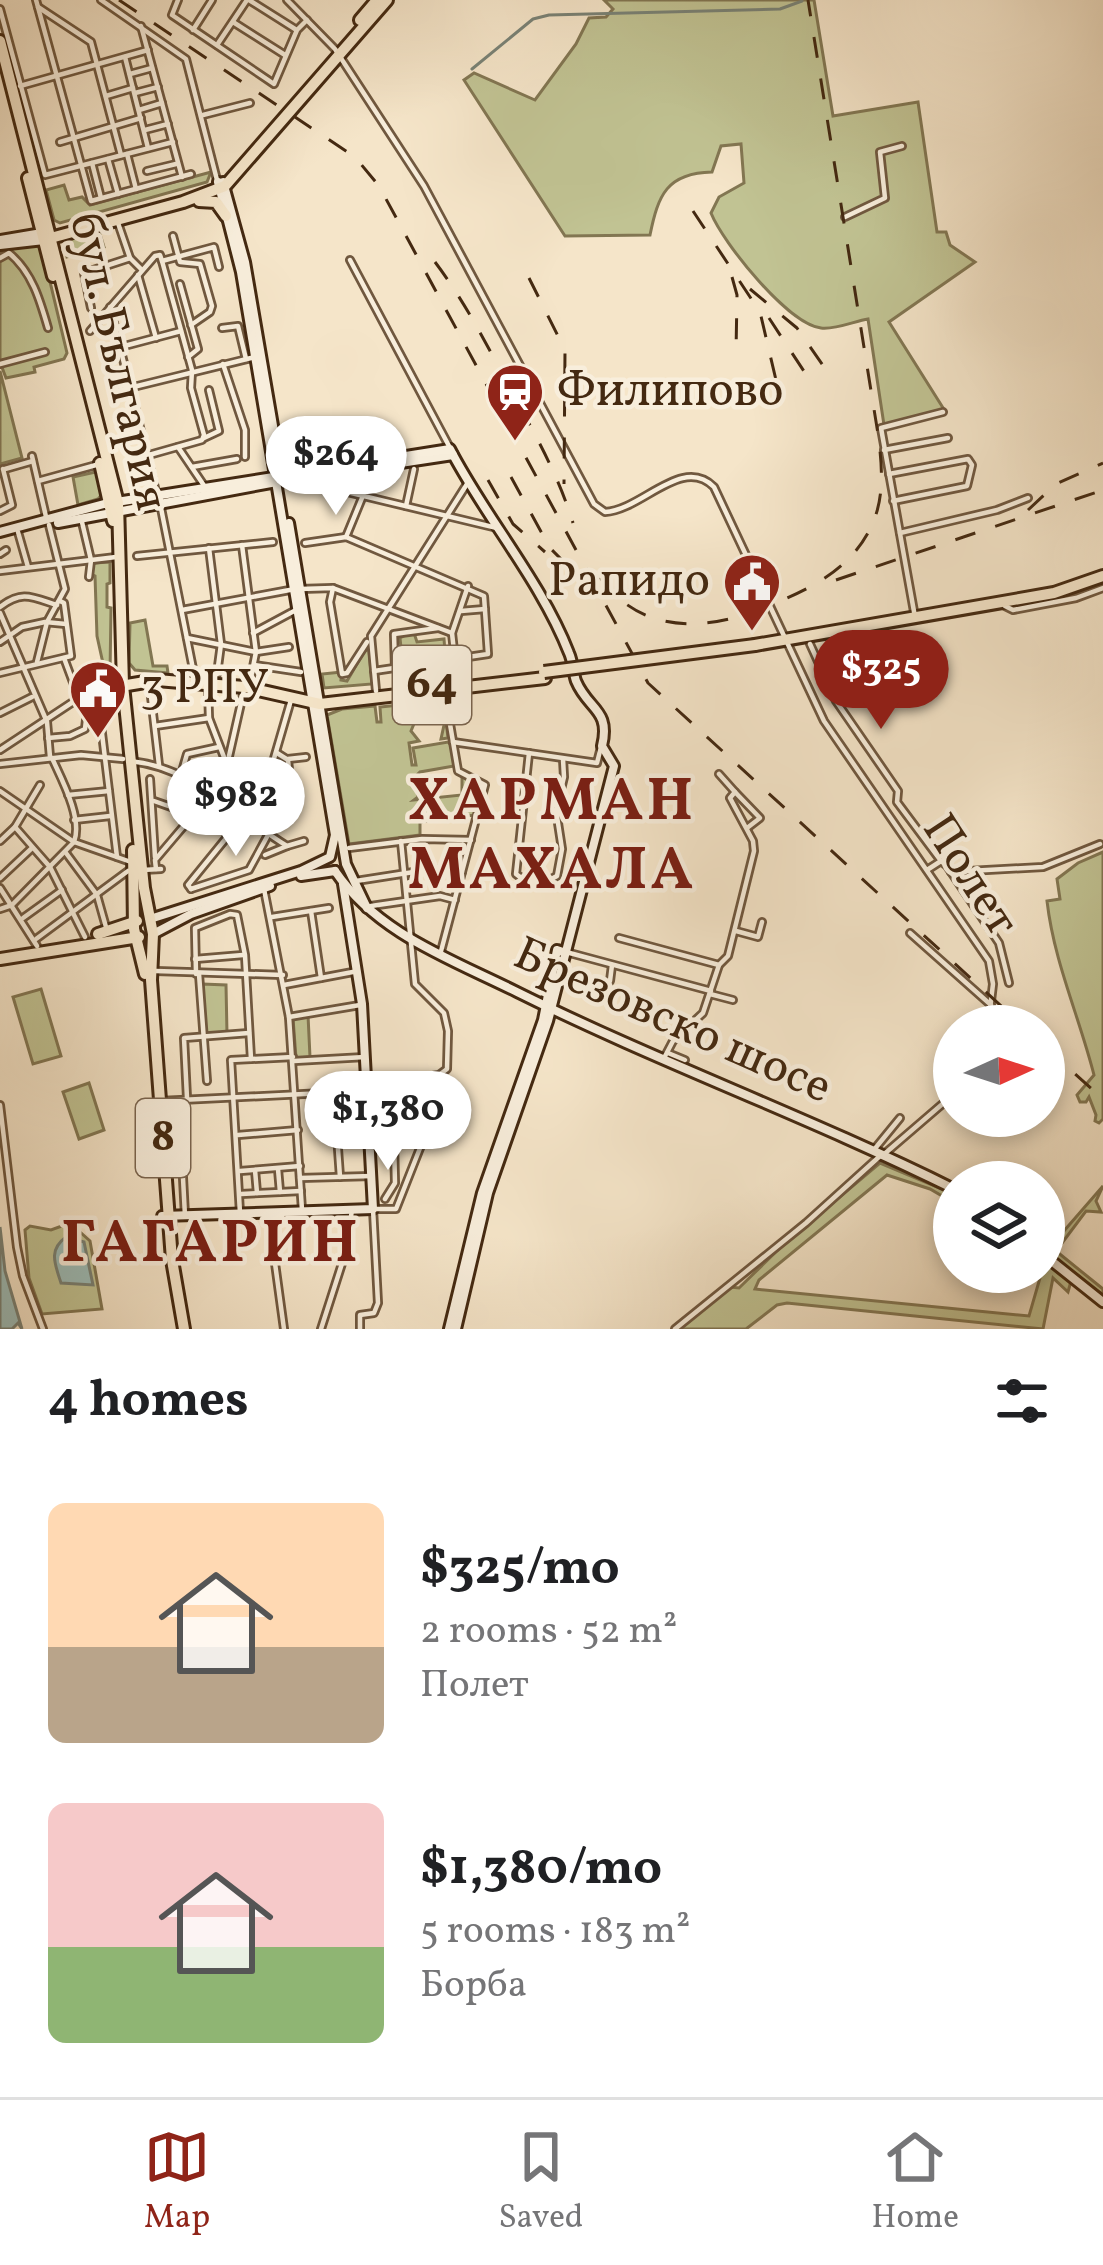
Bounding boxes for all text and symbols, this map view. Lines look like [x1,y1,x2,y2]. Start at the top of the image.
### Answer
street label: бул. България [50,207,184,517]
place label: Филипово [557,359,784,426]
station icon: Филипово [484,361,546,443]
pin: $264 [265,416,407,518]
text: $264 [293,428,379,482]
place label: Рапидо [548,549,710,616]
public building icon: Рапидо [721,551,783,633]
pin: $325 [810,630,952,732]
text: $325 [841,642,921,696]
road number: 64 [393,646,471,724]
place label: 3 РПУ [140,656,269,723]
public building icon: 3 РПУ [67,658,129,740]
pin: $982 [165,757,307,859]
district label: ХАРМАН МАХАЛА [408,762,696,914]
text: $982 [194,769,278,823]
street label: Полет [904,802,1034,950]
street label: Брезовско шосе [502,922,842,1122]
north arrow [933,1005,1065,1137]
map controls [933,1005,1065,1293]
pin: $1,380 [290,1071,486,1173]
text: $1,380 [331,1083,445,1137]
road number: 8 [136,1099,190,1177]
button: layers [933,1161,1065,1293]
district label: ГАГАРИН [61,1204,361,1287]
text: 4 homes [48,1366,249,1437]
icon: filters [989,1368,1055,1434]
text: $325/mo [420,1534,620,1605]
icon: home [144,1551,288,1695]
text: 2 rooms · 52 m² [420,1605,677,1659]
text: Полет [420,1659,529,1713]
text: $1,380/mo [420,1834,662,1905]
icon: home [144,1851,288,1995]
text: 5 rooms · 183 m² [420,1905,691,1959]
text: Борба [420,1959,527,2013]
tab: Map [144,2124,210,2242]
tab: Saved [498,2124,583,2242]
tab: Home [872,2124,959,2242]

